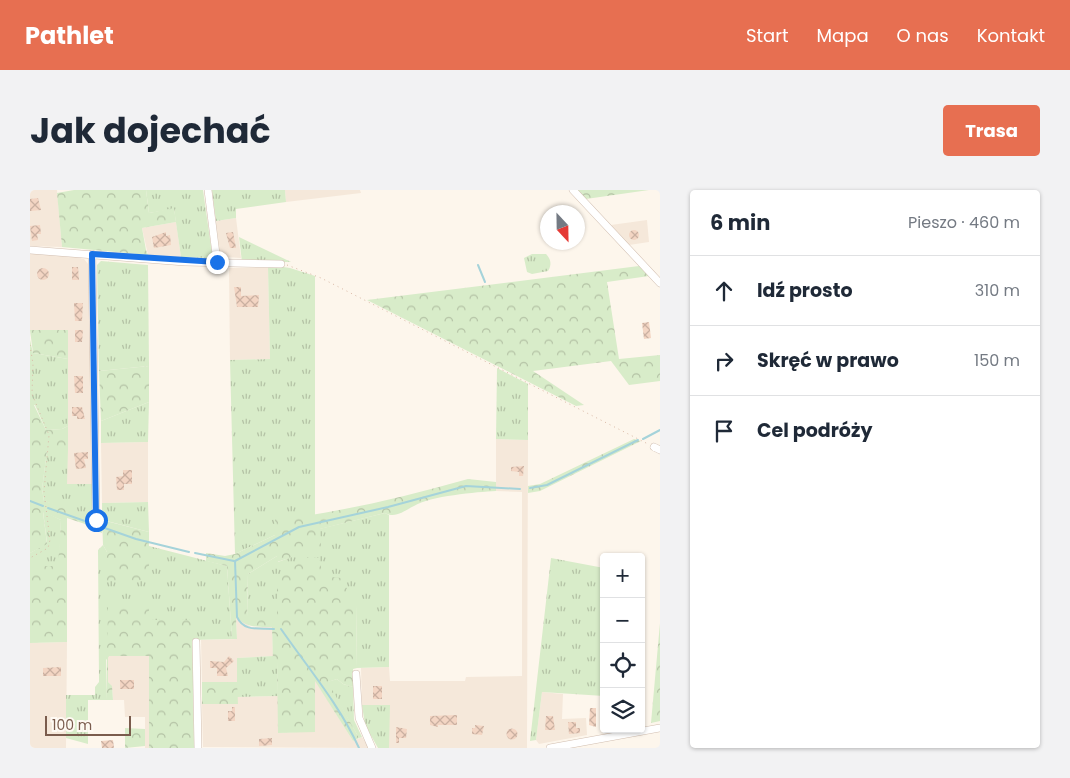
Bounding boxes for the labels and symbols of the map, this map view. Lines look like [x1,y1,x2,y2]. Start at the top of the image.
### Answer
north arrow [540,205,585,250]
route end [206,251,229,274]
route start [85,509,108,532]
scale bar [45,713,131,736]

